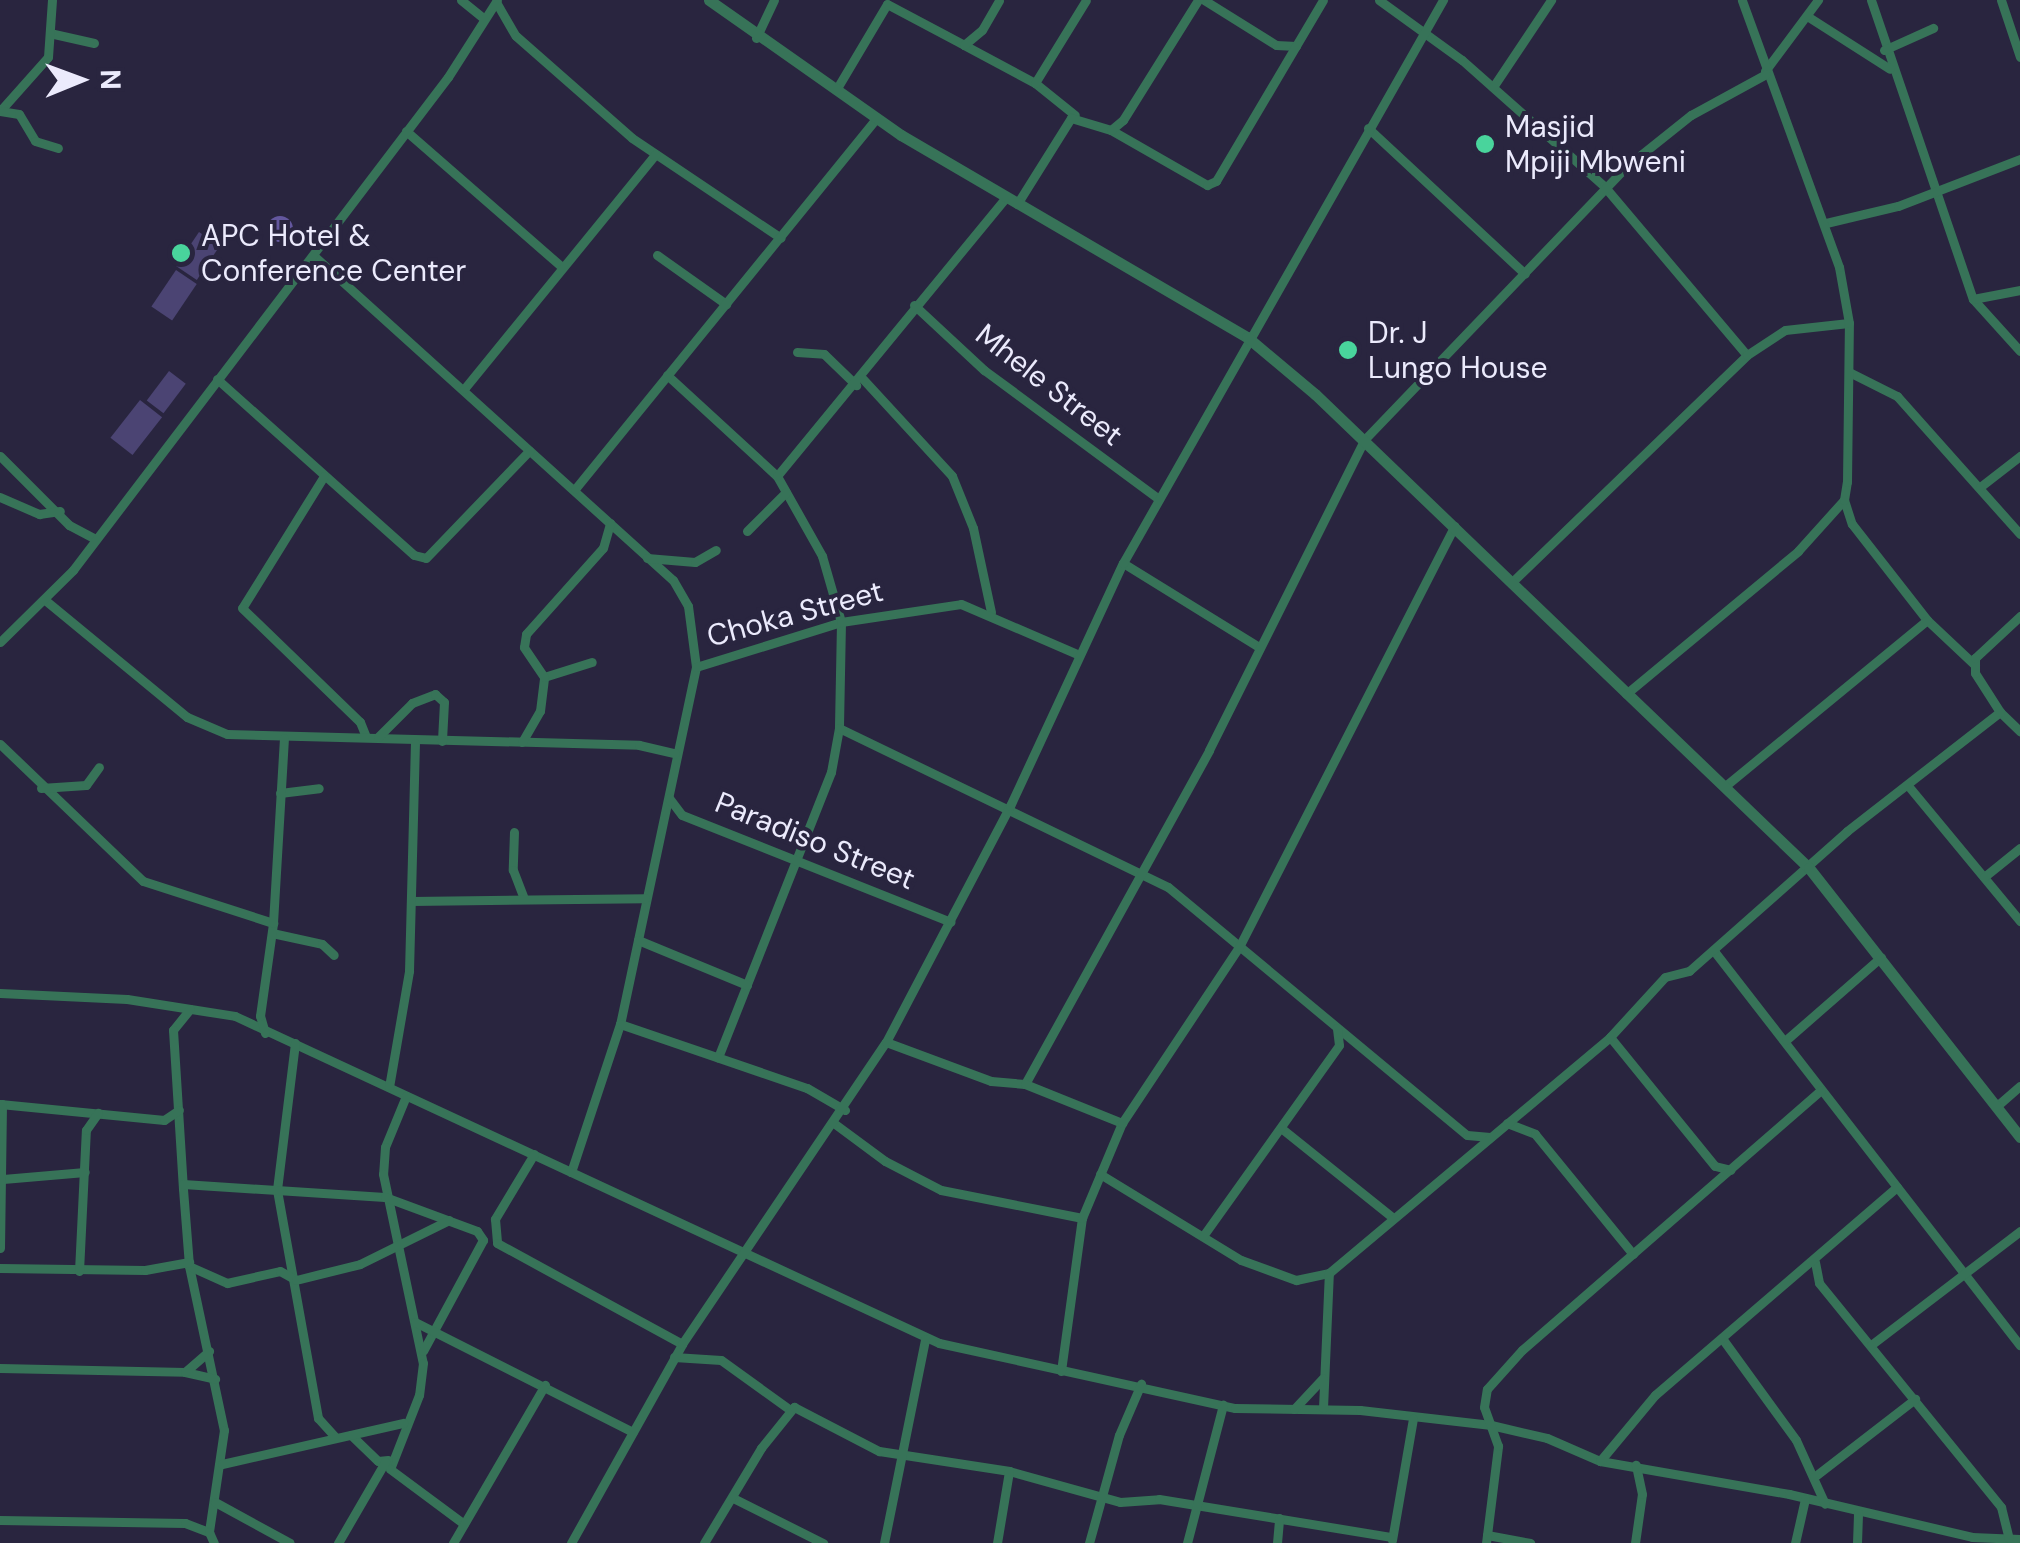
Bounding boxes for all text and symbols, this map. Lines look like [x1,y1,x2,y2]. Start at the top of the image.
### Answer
north arrow [30,30,130,130]
text: N [92,69,129,90]
place label: Masjid Mpiji Mbweni [1505,109,1686,180]
marker: Masjid Mpiji Mbweni [1474,133,1496,155]
place label: APC Hotel & Conference Center [201,218,466,288]
marker: APC Hotel & Conference Center [170,242,192,264]
place label: Dr. J Lungo House [1368,315,1548,386]
street label: Mhele Street [968,317,1130,453]
marker: Dr. J Lungo House [1337,339,1359,361]
street label: Choka Street [703,573,887,655]
street label: Paradiso Street [710,785,920,897]

